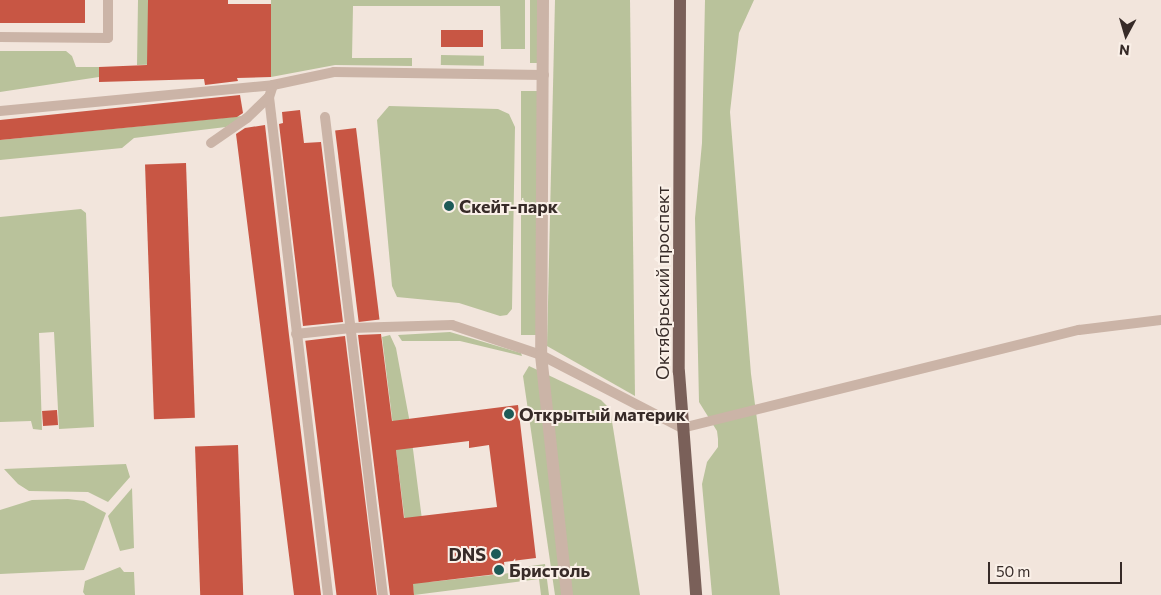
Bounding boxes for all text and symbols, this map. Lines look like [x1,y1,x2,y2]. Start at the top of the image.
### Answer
north arrow [1101,10,1151,60]
text: N [1118,41,1130,59]
street label: Октябрьский проспект [651,186,673,380]
place label: Скейт-парк [459,195,558,217]
marker: Скейт-парк [443,200,455,212]
place label: Открытый материк [519,403,686,425]
marker: Открытый материк [503,408,515,420]
place label: DNS [448,543,486,565]
marker: DNS [490,548,502,560]
scale bar [991,552,1125,584]
place label: Бристоль [509,559,590,581]
text: 50 m [996,562,1030,580]
marker: Бристоль [493,564,505,576]

